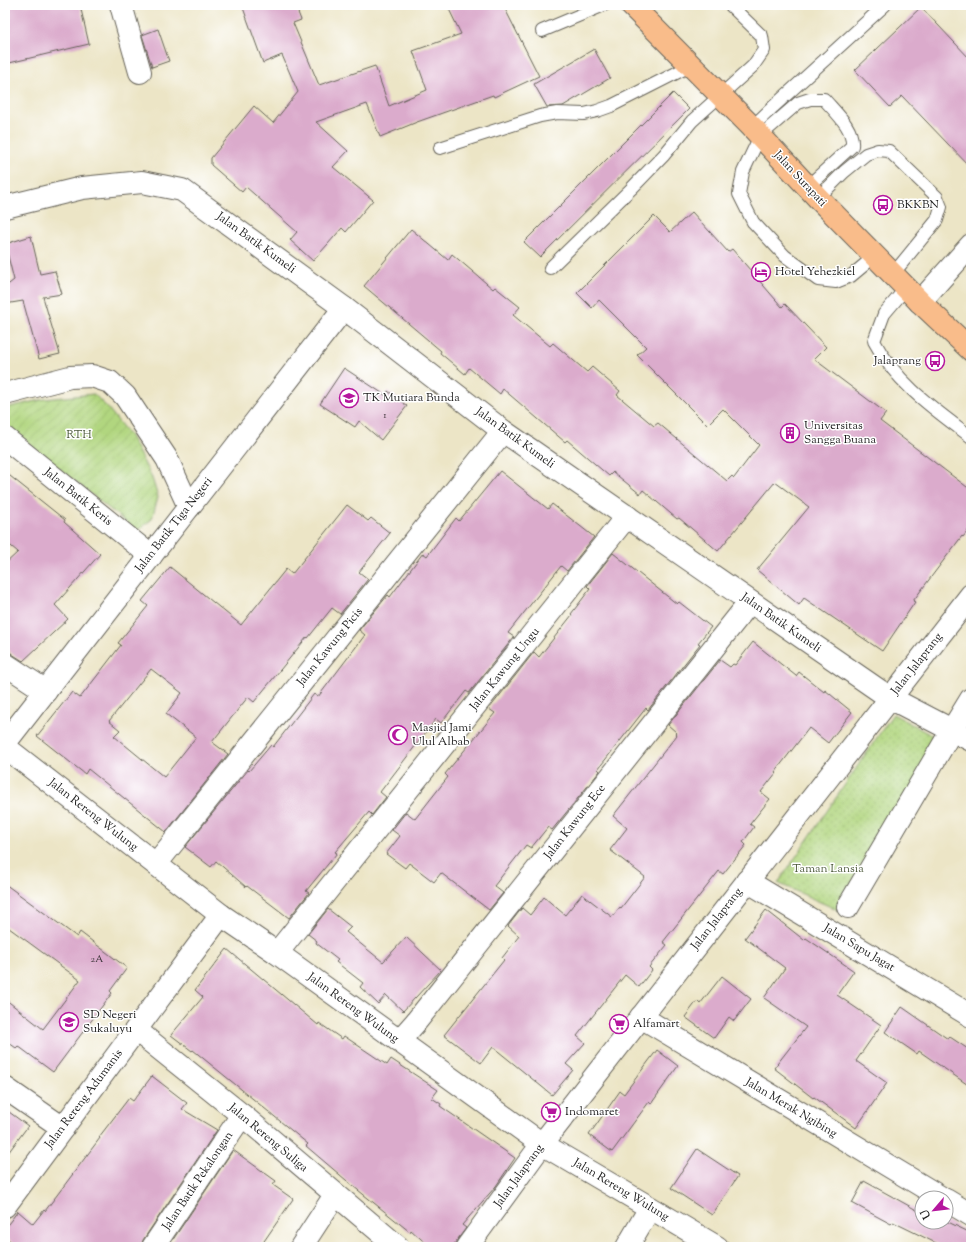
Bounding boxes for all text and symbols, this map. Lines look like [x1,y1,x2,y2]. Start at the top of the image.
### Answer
street label: Jalan Surapati [768,146,831,212]
bus stop icon: BKKBN [872,194,894,216]
place label: BKKBN [897,196,939,214]
street label: Jalan Batik Kumeli [212,207,300,278]
hotel icon: Hotel Yehezkiel [750,261,772,283]
place label: Hotel Yehezkiel [775,263,856,281]
bus stop icon: Jalaprang [924,350,946,372]
place label: Jalaprang [873,352,921,370]
school or university icon: TK Mutiara Bunda [338,387,360,409]
place label: TK Mutiara Bunda [363,389,460,407]
street label: Jalan Batik Kumeli [471,402,559,473]
house number: 1 [383,408,387,423]
place label: Universitas Sangga Buana [804,417,876,449]
building icon: Universitas Sangga Buana [779,422,801,444]
park label: RTH [66,426,92,444]
street label: Jalan Batik Keris [39,463,116,530]
street label: Jalan Batik Tiga Negeri [130,473,217,577]
street label: Jalan Batik Kumeli [736,588,825,658]
street label: Jalan Kawung Picis [292,604,367,691]
street label: Jalan Kawung Ungu [465,623,544,715]
street label: Jalan Jalaprang [886,629,947,700]
place label: Masjid Jami Ulul Albab [412,719,472,751]
mosque icon: Masjid Jami Ulul Albab [387,724,409,746]
street label: Jalan Rereng Wulung [44,774,142,856]
street label: Jalan Kawung Ece [539,780,610,864]
park label: Taman Lansia [792,860,864,878]
street label: Jalan Jalaprang [686,884,747,955]
street label: Jalan Sapu Jagat [819,919,898,976]
house number: 2A [91,952,103,967]
street label: Jalan Rereng Wulung [303,968,403,1048]
place label: SD Negeri Sukaluyu [83,1006,137,1038]
school or university icon: SD Negeri Sukaluyu [58,1011,80,1033]
supermarket icon: Alfamart [608,1013,630,1035]
place label: Alfamart [633,1015,680,1033]
street label: Jalan Rereng Adumanis [40,1045,128,1153]
street label: Jalan Merak Ngibing [741,1073,841,1143]
street label: Jalan Rereng Suliga [224,1099,312,1177]
supermarket icon: Indomaret [540,1101,562,1123]
place label: Indomaret [565,1103,619,1121]
street label: Jalan Batik Pekalongan [157,1128,238,1235]
street label: Jalan Jalaprang [489,1140,548,1212]
street label: Jalan Rereng Wulung [569,1154,673,1226]
north arrow [914,1190,954,1230]
text: U [917,1206,936,1223]

